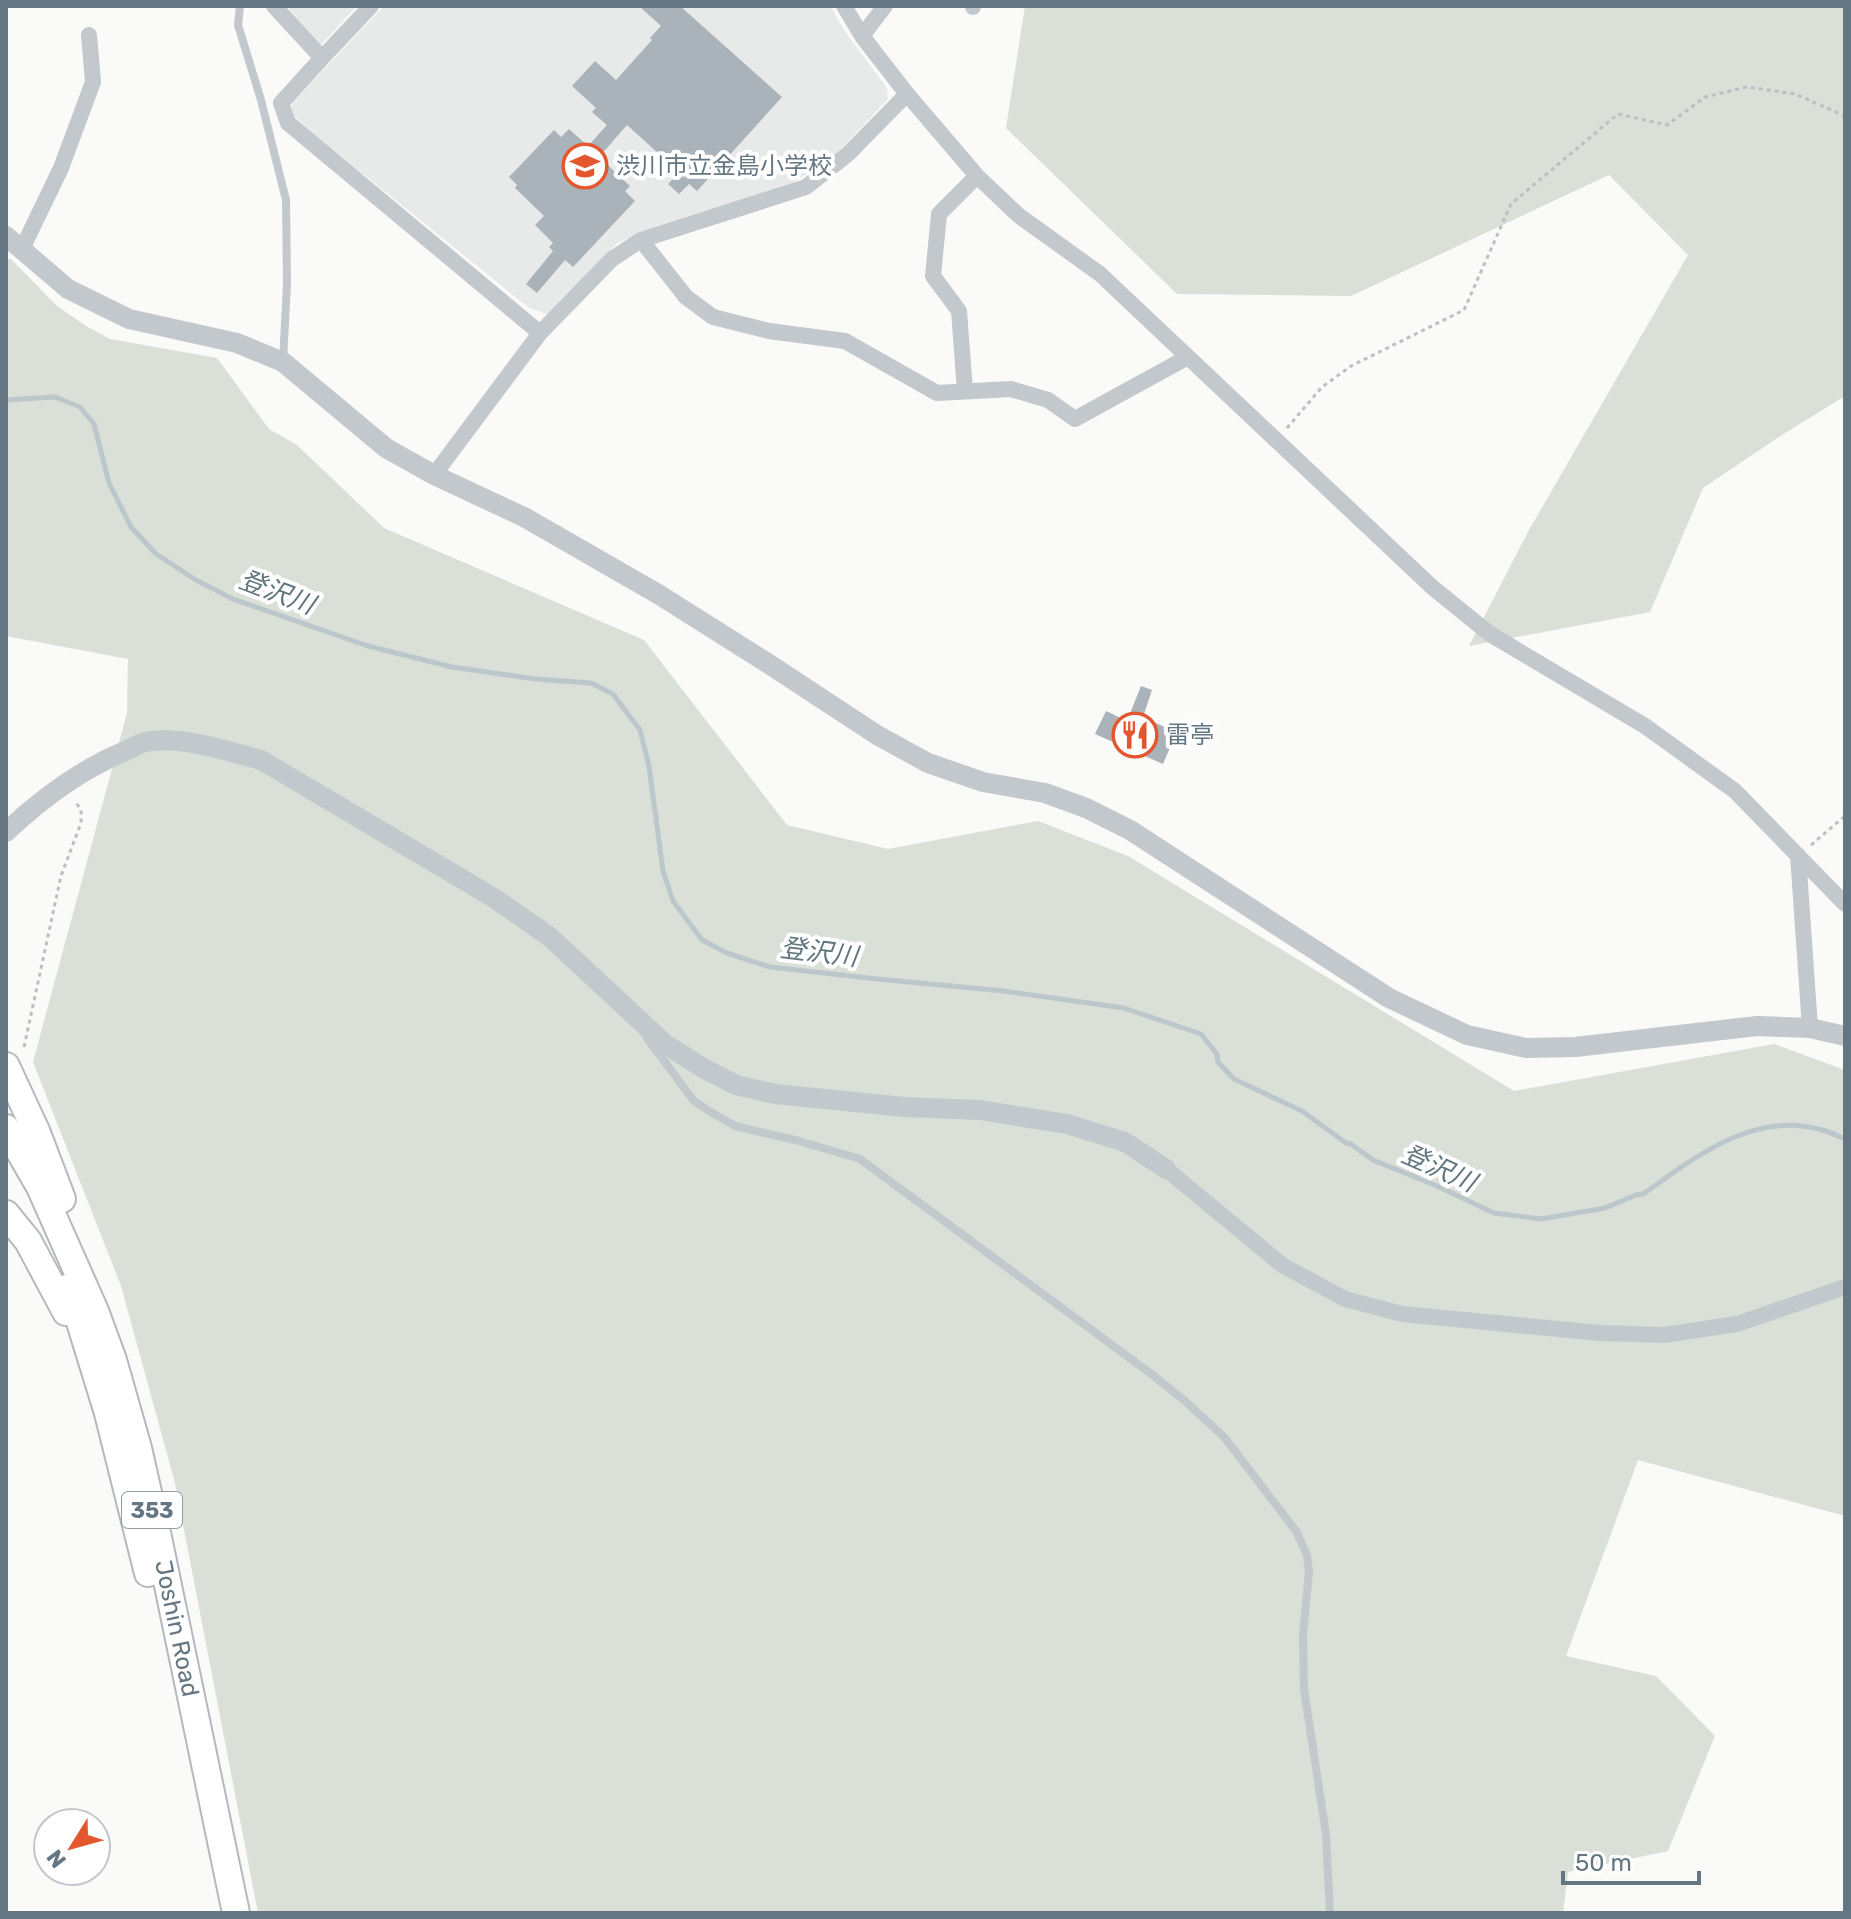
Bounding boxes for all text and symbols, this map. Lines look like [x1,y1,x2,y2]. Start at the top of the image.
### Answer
school or university icon: 渋川市立金島小学校 [561,142,609,190]
place label: 渋川市立金島小学校 [616,152,832,180]
water label: 登沢川 [235,564,322,622]
restaurant icon: 雷亭 [1111,711,1159,759]
place label: 雷亭 [1166,721,1214,749]
water label: 登沢川 [778,932,863,973]
water label: 登沢川 [1397,1138,1483,1200]
road number: 353 [122,1492,182,1528]
street label: Joshin Road [149,1558,205,1699]
north arrow [32,1807,112,1887]
scale bar [1563,1835,1699,1885]
text: N [41,1844,72,1873]
text: 50 m [1575,1849,1632,1877]

